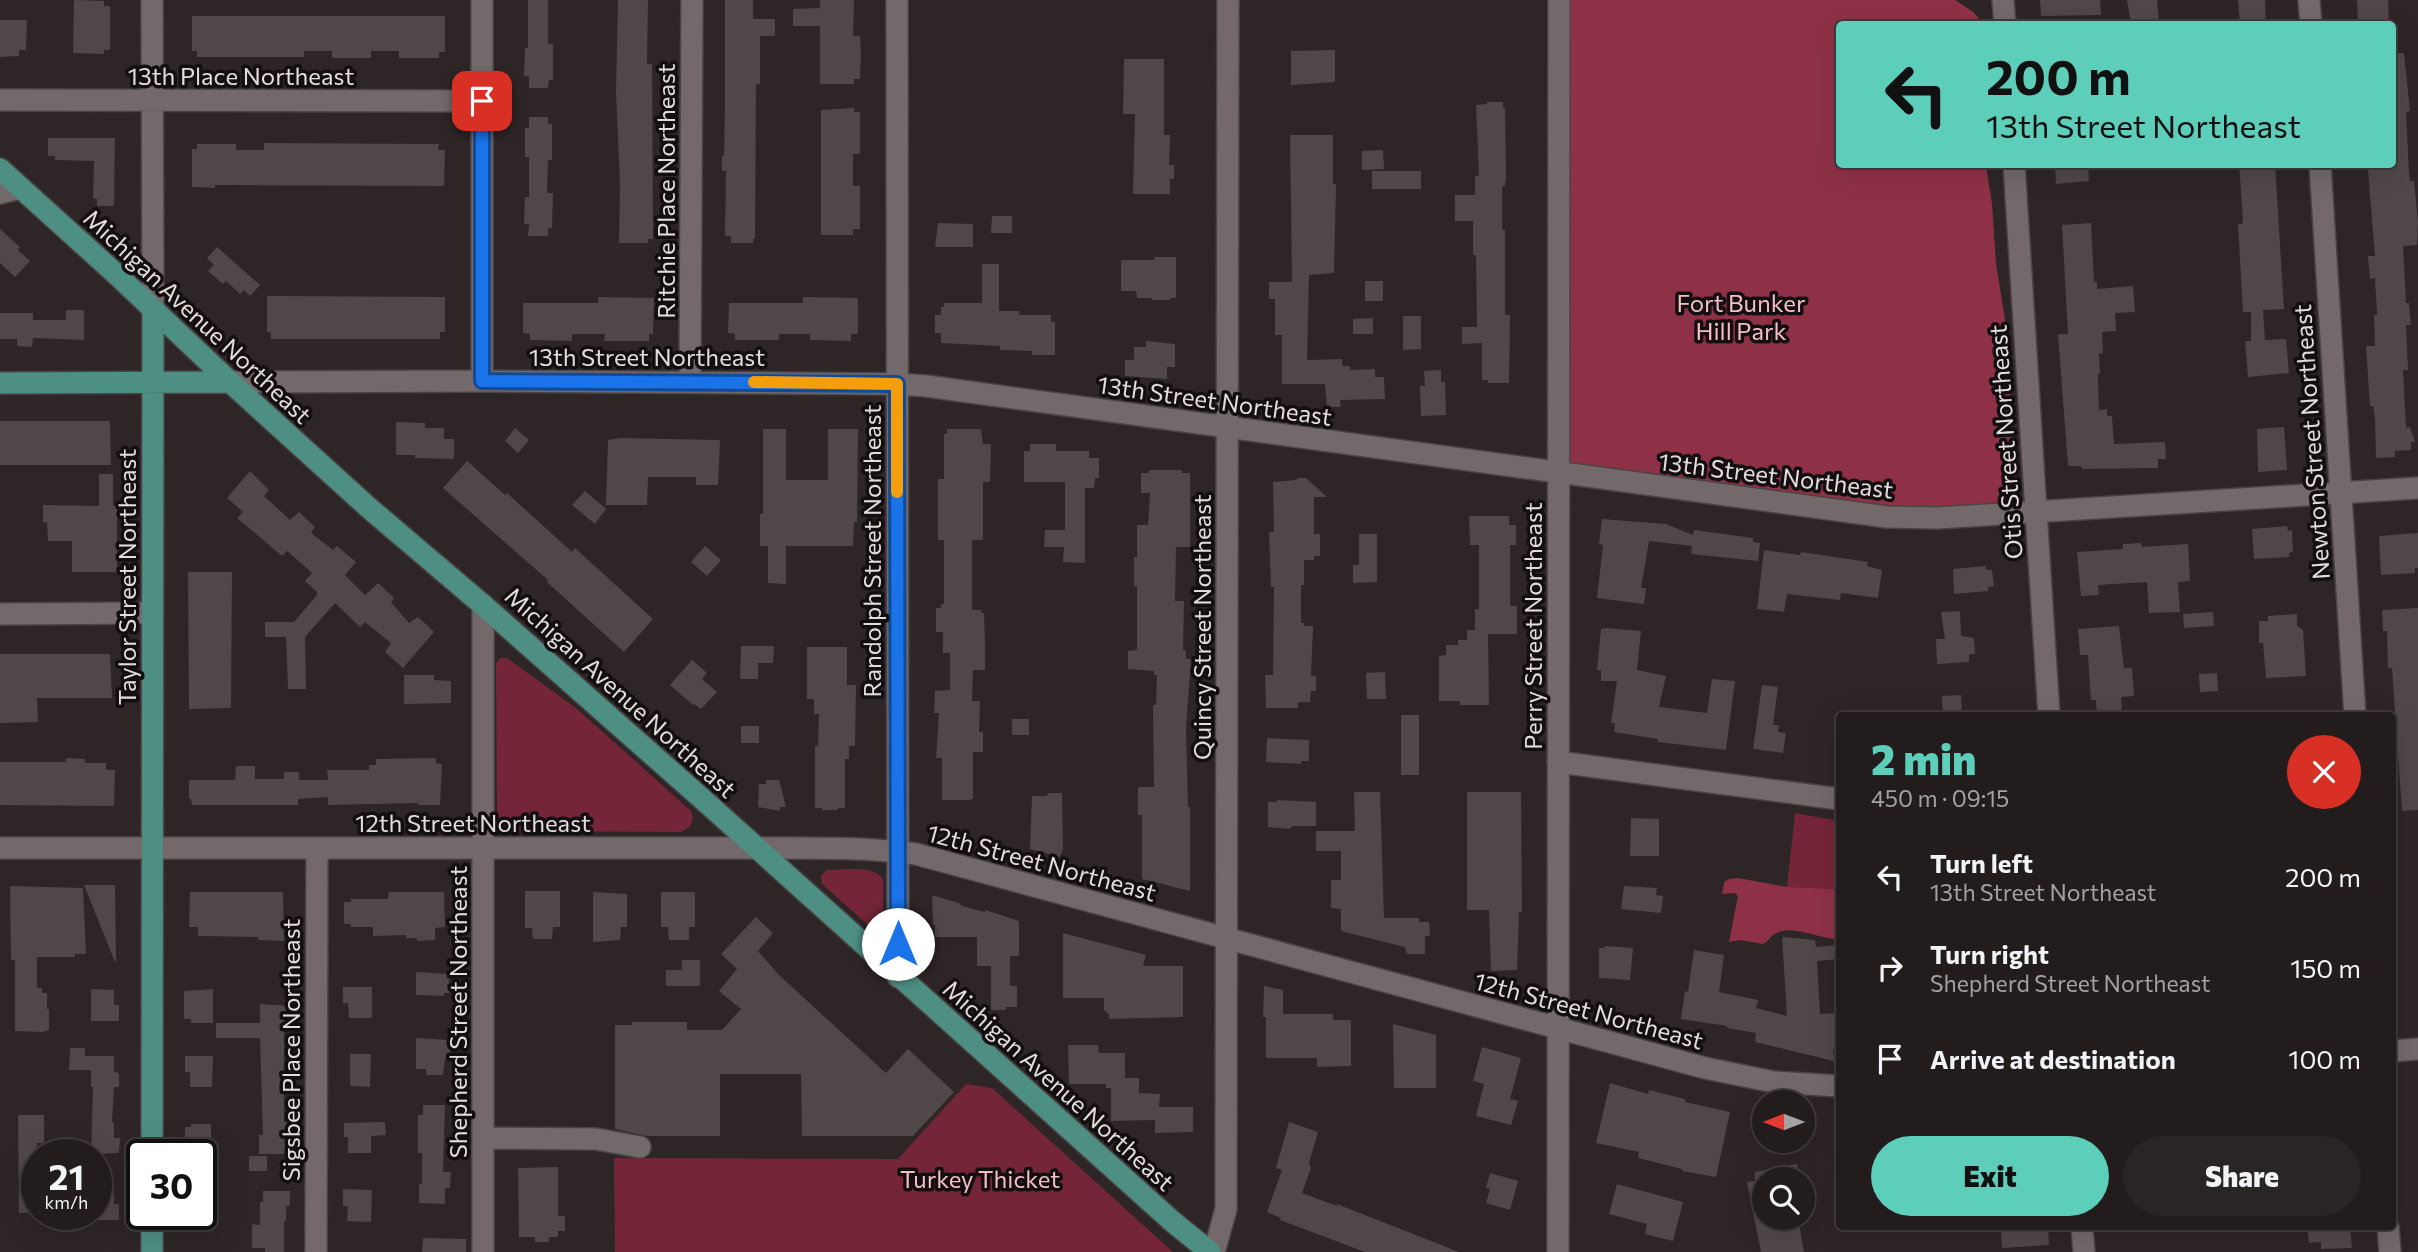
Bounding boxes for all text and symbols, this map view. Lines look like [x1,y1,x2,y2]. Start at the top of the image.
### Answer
text: 200 m [1986,45,2131,105]
icon: left [1871,49,1962,140]
street label: 13th Place Northeast [128,61,354,90]
street label: Ritchie Place Northeast [651,63,680,319]
pin [452,71,512,131]
icon: arrive [463,82,501,120]
text: 13th Street Northeast [1986,105,2301,145]
street label: Michigan Avenue Northeast [78,203,318,429]
park label: Fort Bunker Hill Park [1677,288,1806,345]
street label: Newton Street Northeast [2287,303,2335,581]
street label: Otis Street Northeast [1982,324,2028,560]
street label: 13th Street Northeast [529,342,765,371]
street label: 13th Street Northeast [1096,369,1334,431]
street label: Randolph Street Northeast [857,404,886,698]
street label: 13th Street Northeast [1657,446,1895,504]
street label: Taylor Street Northeast [112,449,141,705]
street label: Quincy Street Northeast [1187,494,1216,760]
street label: Perry Street Northeast [1518,502,1547,750]
street label: Michigan Avenue Northeast [500,581,743,804]
text: 2 min [1871,732,1977,784]
button: close [2287,735,2361,809]
text: 450 m · 09:15 [1871,784,2009,812]
street label: 12th Street Northeast [355,808,591,837]
street label: 12th Street Northeast [924,817,1160,907]
text: Turn left [1930,847,2033,878]
icon: left [1871,858,1909,896]
text: 200 m [2285,861,2361,892]
street label: Shepherd Street Northeast [443,866,472,1158]
text: 13th Street Northeast [1930,878,2156,906]
position arrow [861,907,935,981]
street label: Sigsbee Place Northeast [276,919,305,1181]
text: Turn right [1930,938,2049,969]
icon: right [1871,949,1909,987]
text: 150 m [2290,952,2361,983]
street label: 12th Street Northeast [1471,965,1707,1055]
text: Shepherd Street Northeast [1930,969,2210,997]
street label: Michigan Avenue Northeast [938,974,1181,1197]
icon: arrive [1871,1040,1909,1078]
text: Arrive at destination [1930,1043,2176,1074]
text: 100 m [2288,1043,2361,1074]
north arrow [1752,1090,1815,1153]
map controls [1752,1090,1815,1230]
button: Exit [1871,1136,2109,1216]
button: Share [2123,1136,2361,1216]
speed limit sign: 30 [126,1139,217,1230]
text: 21 [49,1154,84,1197]
park label: Turkey Thicket [900,1164,1060,1193]
button: search [1752,1167,1815,1230]
text: km/h [45,1191,88,1213]

